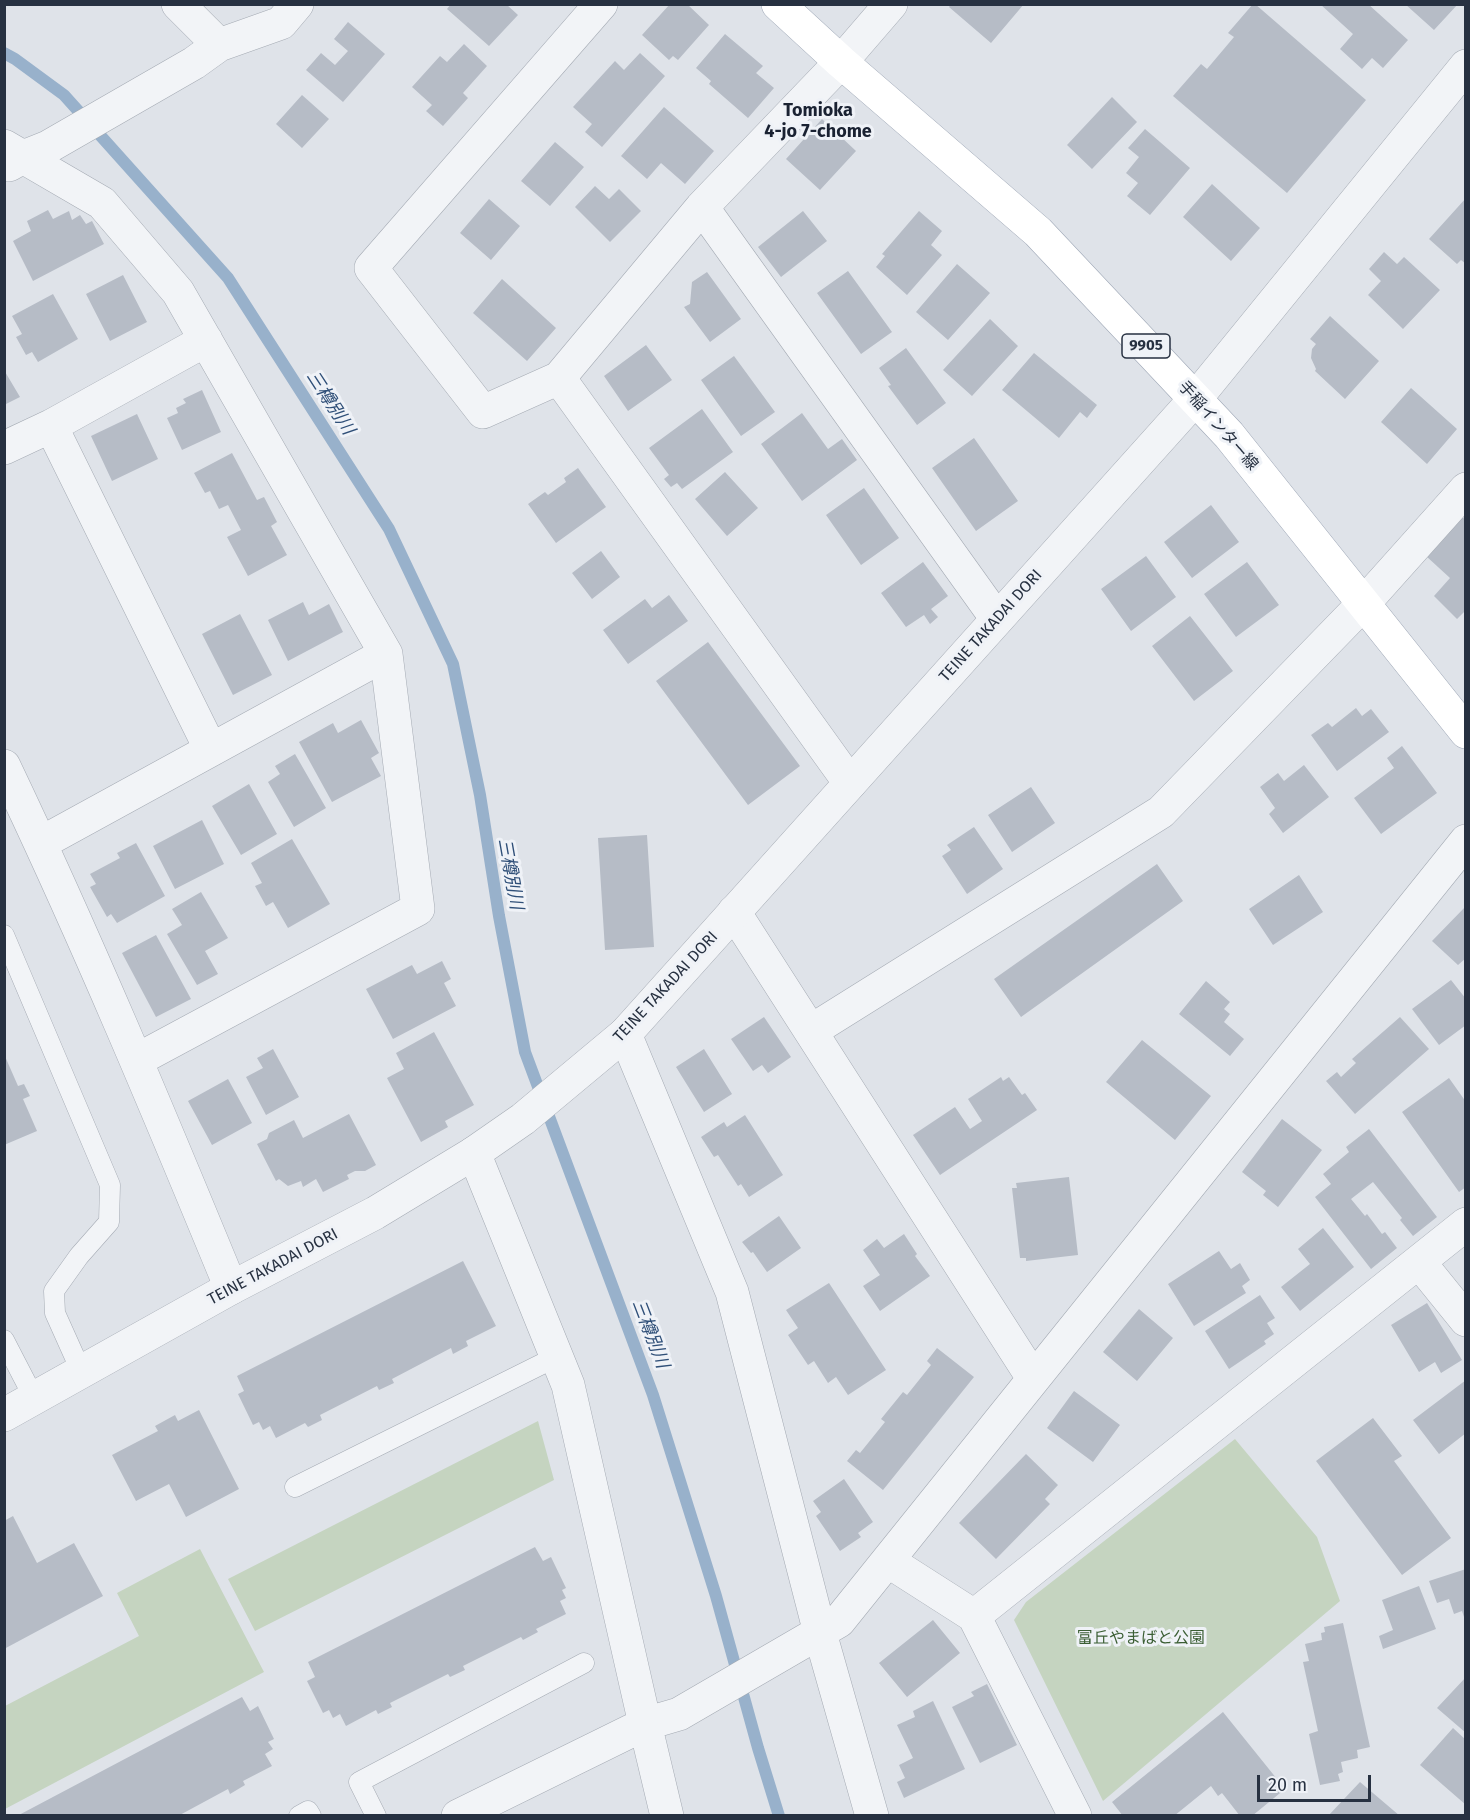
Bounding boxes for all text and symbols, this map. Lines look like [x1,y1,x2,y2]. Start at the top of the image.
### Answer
district label: Tomioka 4-jo 7-chome [764,100,872,142]
road number: 9905 [1122,334,1170,358]
water label: 三樽別川 [301,367,359,439]
street label: 手稲インター線 [1174,377,1262,475]
street label: TEINE TAKADAI DORI [936,566,1046,686]
water label: 三樽別川 [493,837,527,911]
street label: TEINE TAKADAI DORI [610,928,722,1046]
street label: TEINE TAKADAI DORI [205,1225,341,1309]
water label: 三樽別川 [627,1297,673,1371]
park label: 富丘やまばと公園 [1077,1629,1205,1649]
scale bar [1260,1763,1374,1801]
text: 20 m [1268,1774,1307,1796]

